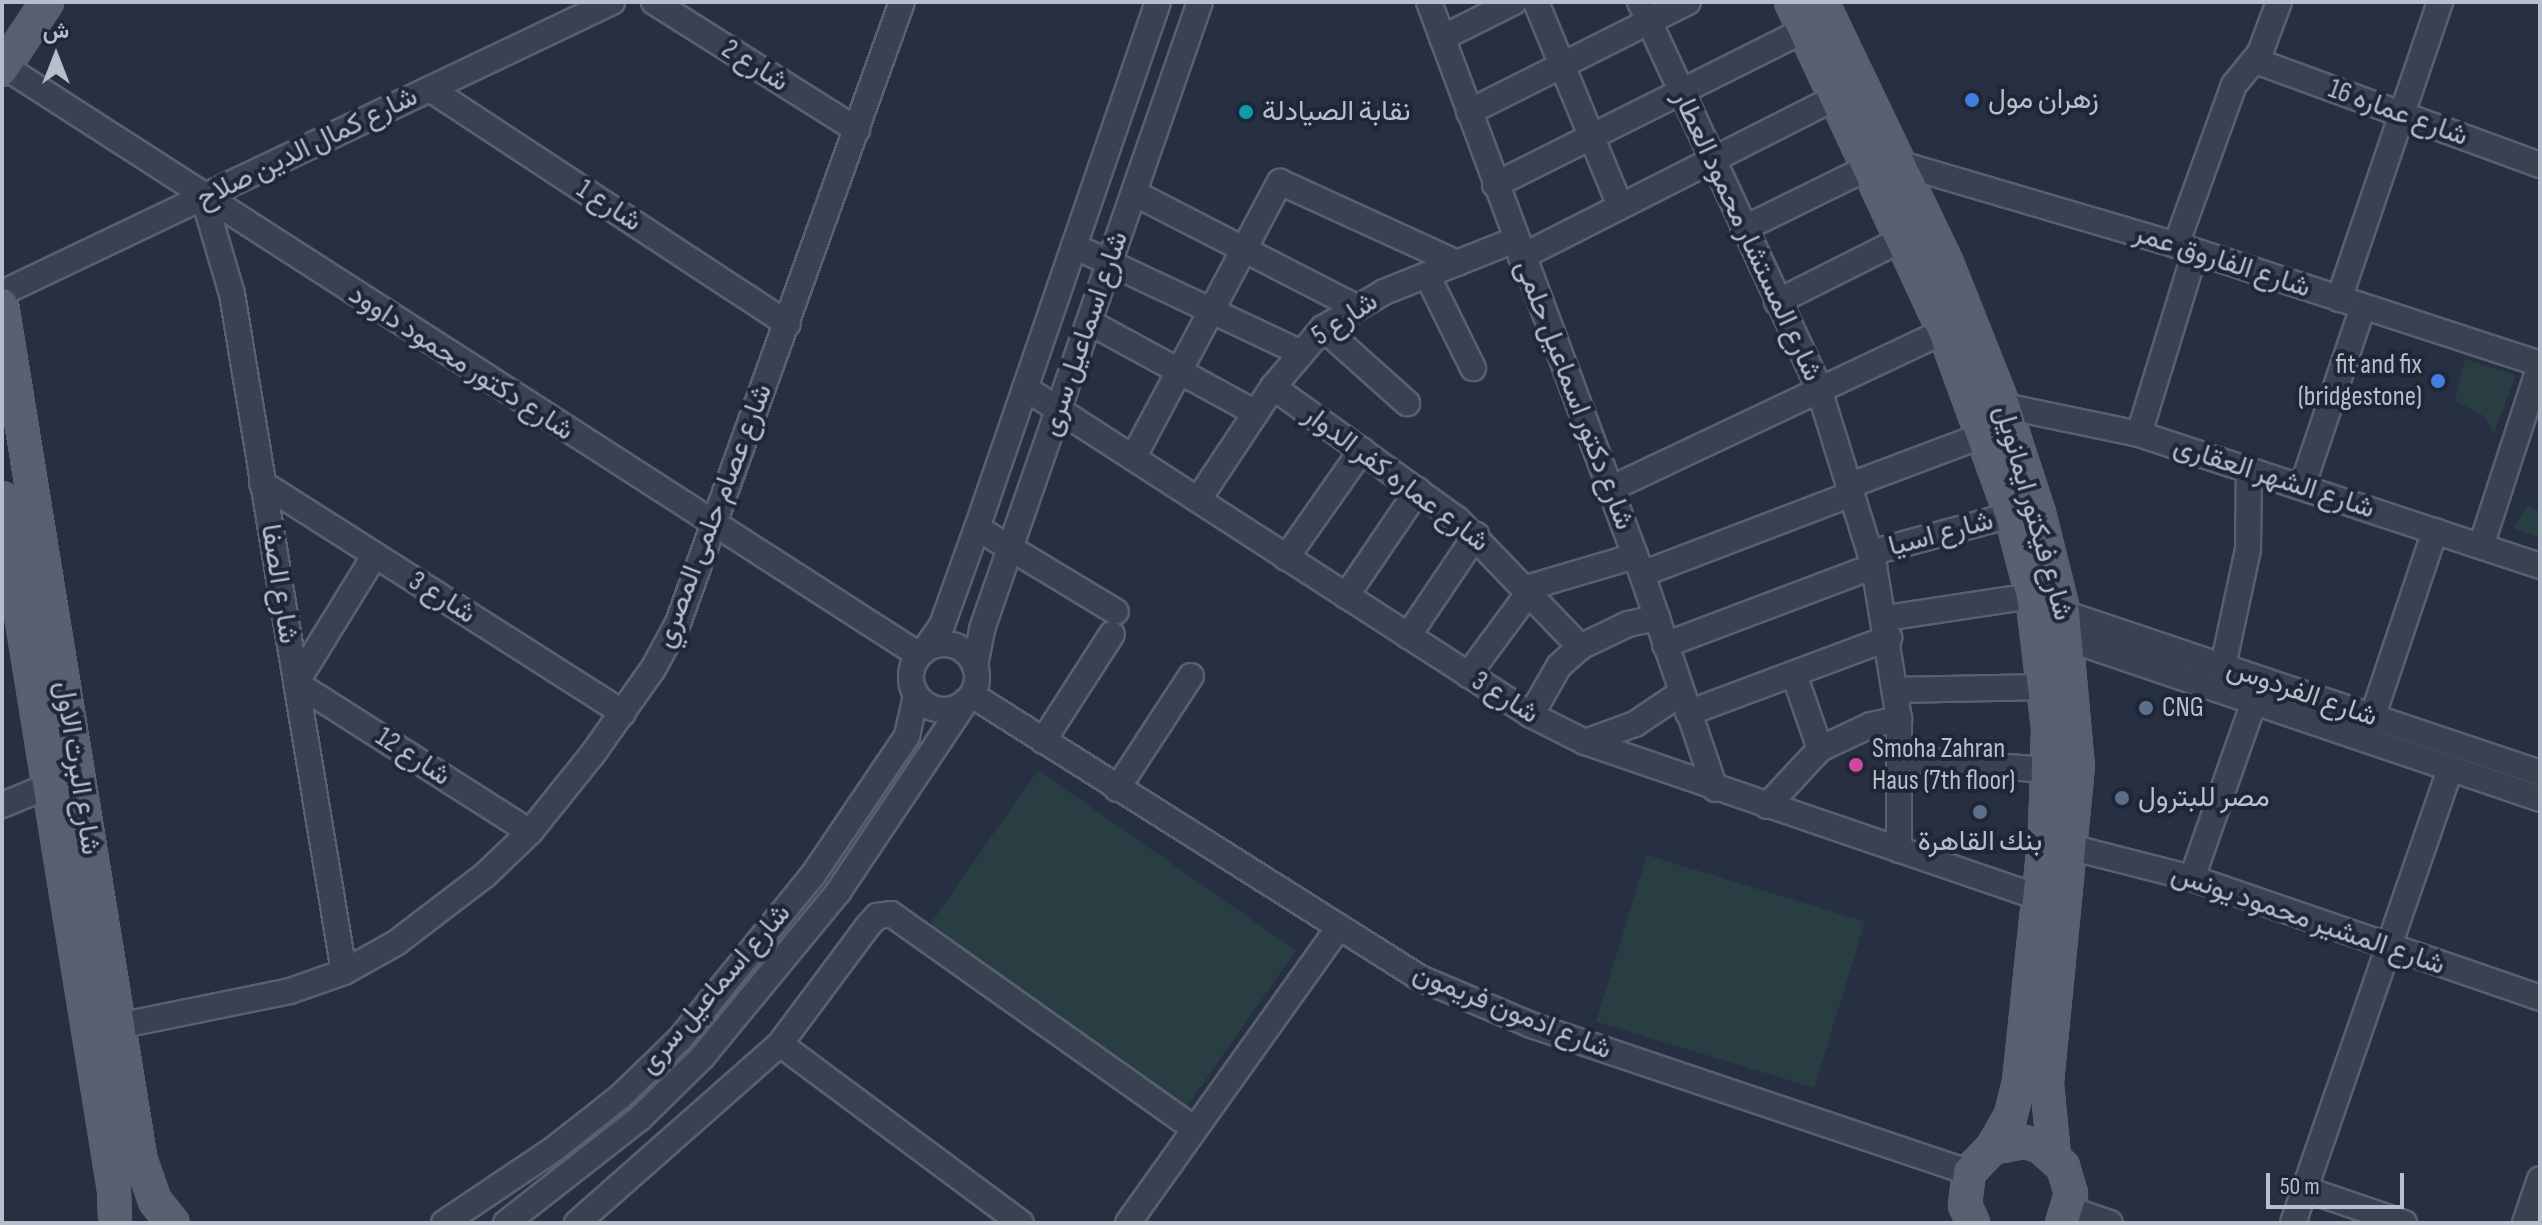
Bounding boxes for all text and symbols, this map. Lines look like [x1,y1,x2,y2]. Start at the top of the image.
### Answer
north arrow [16,16,96,96]
text: ش [43,18,69,45]
street label: شارع 2 [715,33,795,99]
street label: شارع عماره 16 [2324,72,2472,154]
street label: شارع كمال الدين صلاح [191,80,423,216]
place label: زهران مول [1988,83,2099,117]
street label: شارع المستشار محمود العطار [1665,85,1829,387]
marker: زهران مول [1963,91,1981,109]
place label: نقابة الصيادلة [1262,95,1411,129]
marker: نقابة الصيادلة [1237,103,1255,121]
street label: شارع 1 [570,173,648,239]
street label: شارع الفاروق عمر [2130,217,2314,305]
street label: شارع اسماعيل سرى [1034,227,1136,441]
street label: شارع دكتور اسماعيل حلمى [1507,255,1641,535]
street label: شارع دكتور محمود داوود [342,278,580,448]
street label: شارع 5 [1306,285,1384,353]
place label: fit and fix (bridgestone) [2298,348,2422,414]
marker: fit and fix (bridgestone) [2429,372,2447,390]
street label: شارع عصام حلمى المصري [648,379,780,653]
street label: شارع عماره كفر الدوار [1297,398,1495,560]
street label: شارع فيكتور ايمانويل [1986,402,2080,624]
street label: شارع الشهر العقارى [2169,430,2379,526]
street label: شارع اسيا [1885,504,1997,564]
street label: شارع الصفا [253,522,305,646]
street label: شارع 3 [402,565,482,631]
street label: شارع الفردوس [2222,652,2382,734]
street label: شارع 3 [1465,665,1545,731]
street label: شارع البرت الاول [47,679,107,857]
place label: CNG [2162,691,2204,725]
marker: CNG [2137,699,2155,717]
street label: شارع 12 [369,720,457,794]
place label: Smoha Zahran Haus (7th floor) [1872,732,2015,798]
marker: Smoha Zahran Haus (7th floor) [1847,756,1865,774]
place label: مصر للبترول [2138,781,2270,815]
marker: مصر للبترول [2113,789,2131,807]
marker: بنك القاهرة [1971,803,1989,821]
place label: بنك القاهرة [1918,825,2042,859]
street label: شارع المشير محمود يونس [2167,857,2449,983]
street label: شارع اسماعيل سرى [632,897,798,1081]
street label: شارع ادمون فريمون [1408,957,1616,1067]
scale bar [2270,1157,2408,1207]
text: 50 m [2280,1172,2320,1201]

